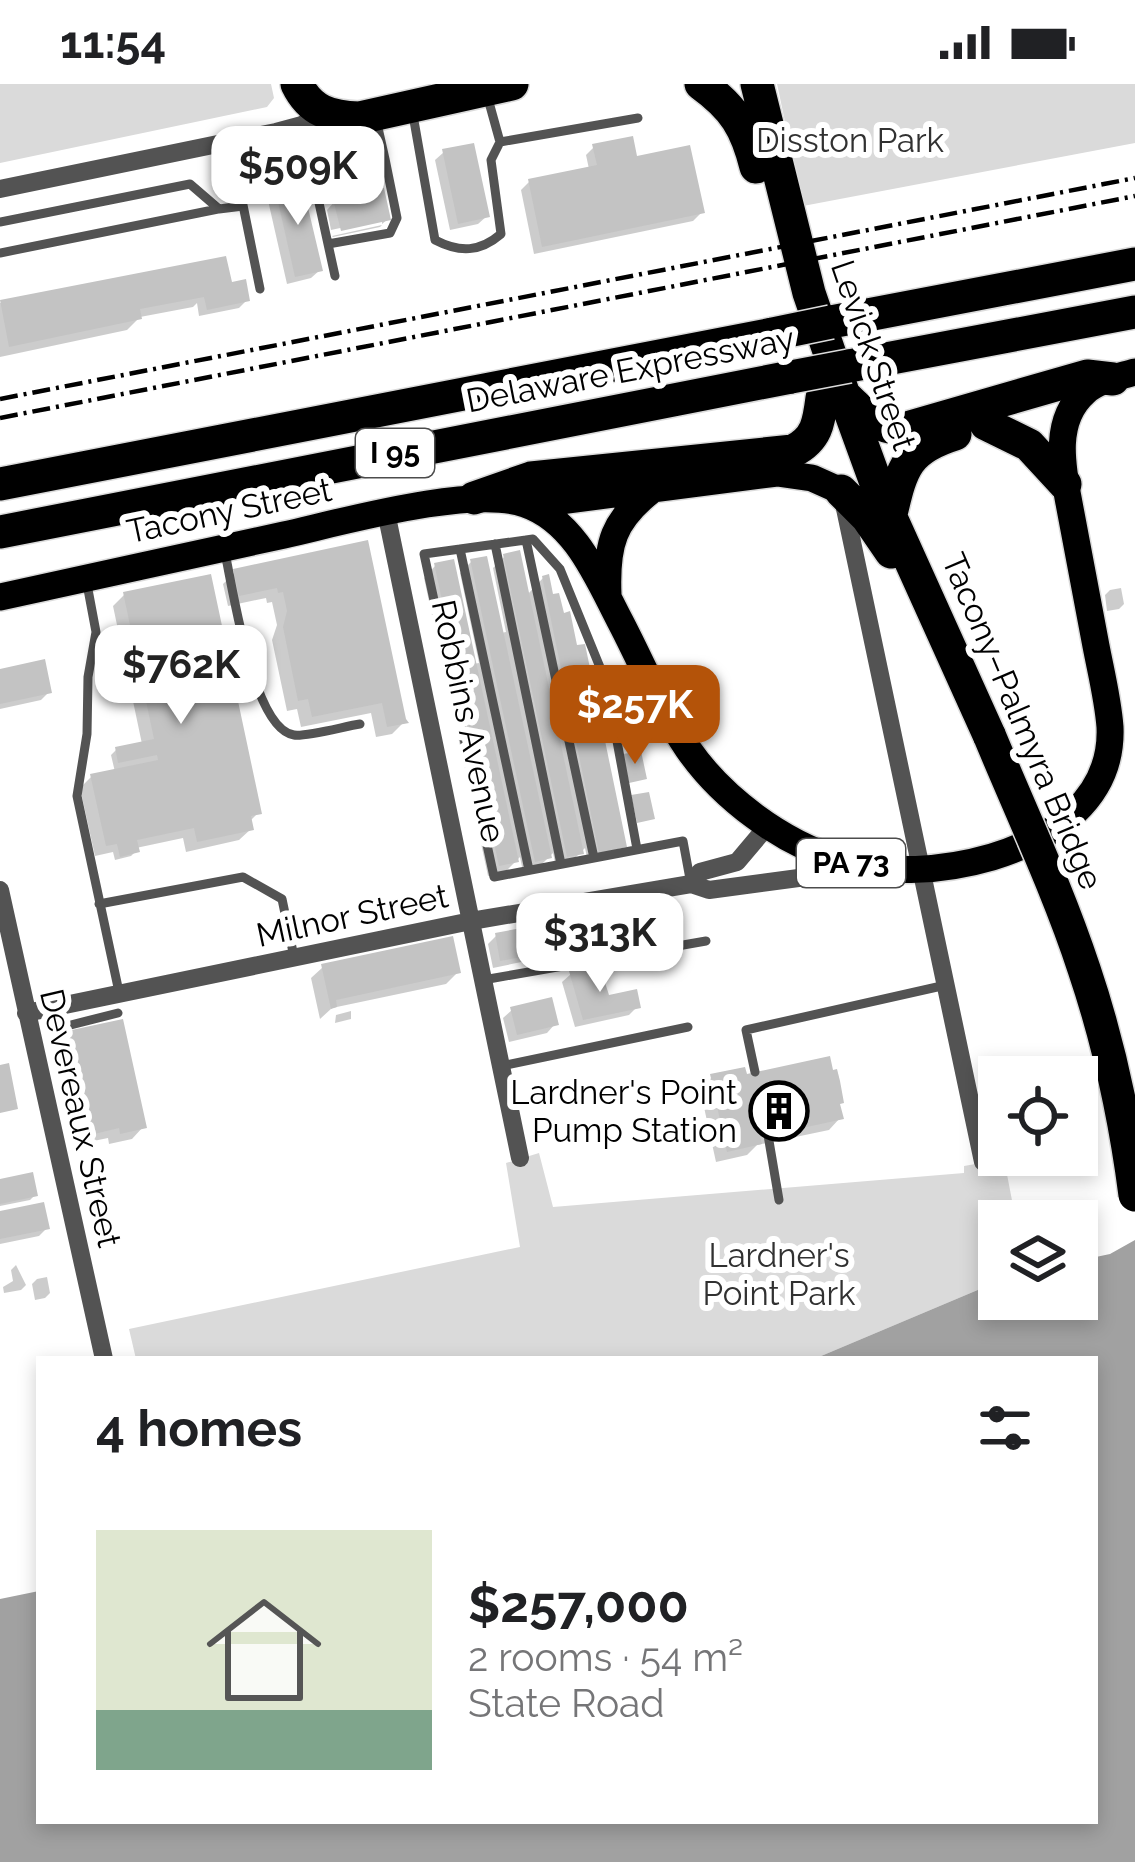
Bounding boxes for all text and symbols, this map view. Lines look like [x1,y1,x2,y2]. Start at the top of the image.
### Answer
text: 11:54 [60,16,166,69]
park label: Disston Park [756,121,945,160]
pin: $509K [214,126,382,228]
text: $509K [238,142,358,188]
street label: Levick Street [823,255,924,455]
street label: Delaware Expressway [463,319,798,420]
road number: I 95 [356,429,434,477]
street label: Tacony Street [123,470,335,551]
street label: Tacony–Palmyra Bridge [934,547,1111,895]
street label: Robbins Avenue [424,596,513,846]
pin: $762K [97,625,265,727]
text: $762K [122,641,240,687]
pin: $257K [551,665,719,767]
text: $257K [577,681,693,727]
road number: PA 73 [797,839,905,887]
street label: Milnor Street [253,876,451,955]
pin: $313K [516,893,684,995]
text: $313K [543,909,657,955]
street label: Devereaux Street [32,985,129,1251]
map controls [978,1056,1098,1320]
button: locate [978,1056,1098,1176]
place label: Lardner's Point Pump Station [510,1073,737,1150]
building icon: Lardner's Point Pump Station [748,1080,810,1142]
button: layers [978,1200,1098,1320]
park label: Lardner's Point Park [703,1236,856,1313]
icon: filters [972,1395,1038,1461]
text: 4 homes [96,1398,302,1458]
text: $257,000 [468,1574,689,1634]
icon: home [192,1578,336,1722]
text: 2 rooms · 54 m² [468,1634,743,1680]
text: State Road [468,1680,665,1726]

